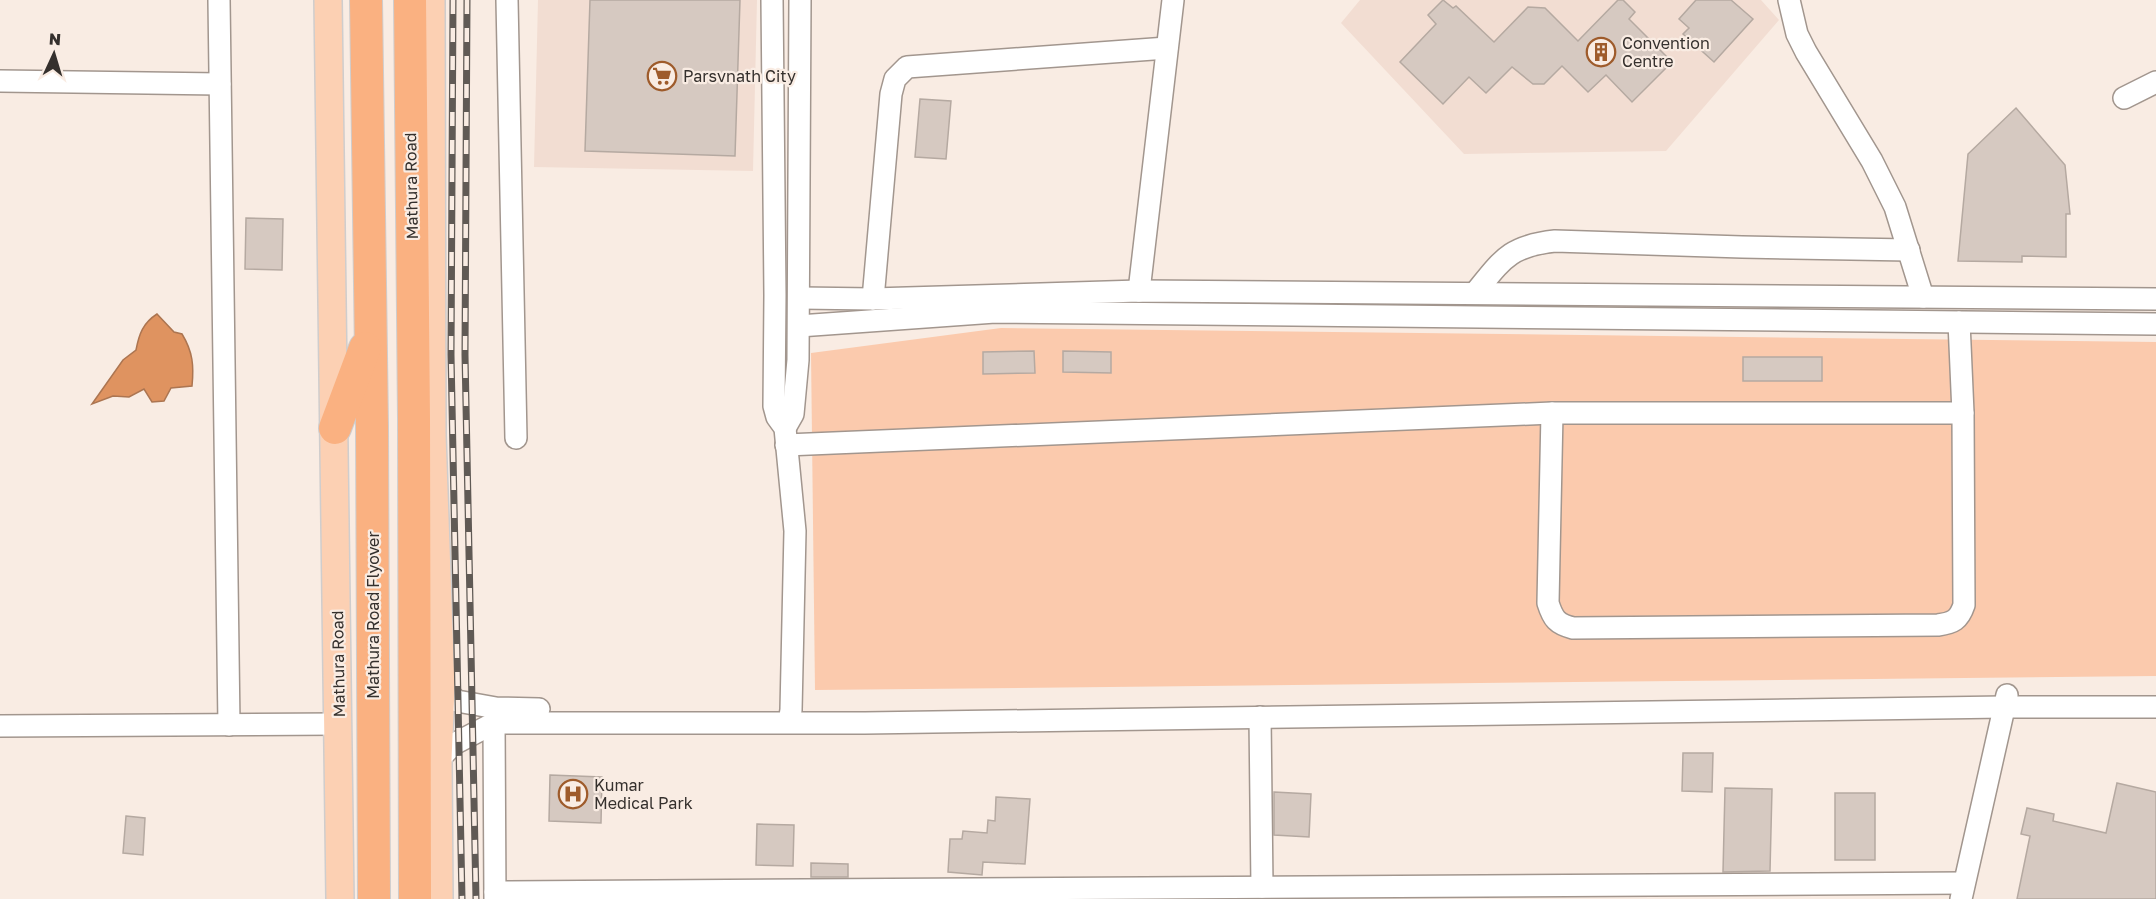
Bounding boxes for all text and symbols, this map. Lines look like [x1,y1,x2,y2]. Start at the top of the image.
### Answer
north arrow [24,24,84,84]
text: N [48,29,62,49]
place label: Convention Centre [1622,33,1710,71]
building icon: Convention Centre [1585,36,1617,68]
supermarket icon: Parsvnath City [646,60,678,92]
place label: Parsvnath City [683,66,796,86]
street label: Mathura Road [400,132,422,240]
street label: Mathura Road Flyover [363,531,383,699]
street label: Mathura Road [327,610,349,718]
place label: Kumar Medical Park [594,775,693,813]
hospital icon: Kumar Medical Park [557,778,589,810]

